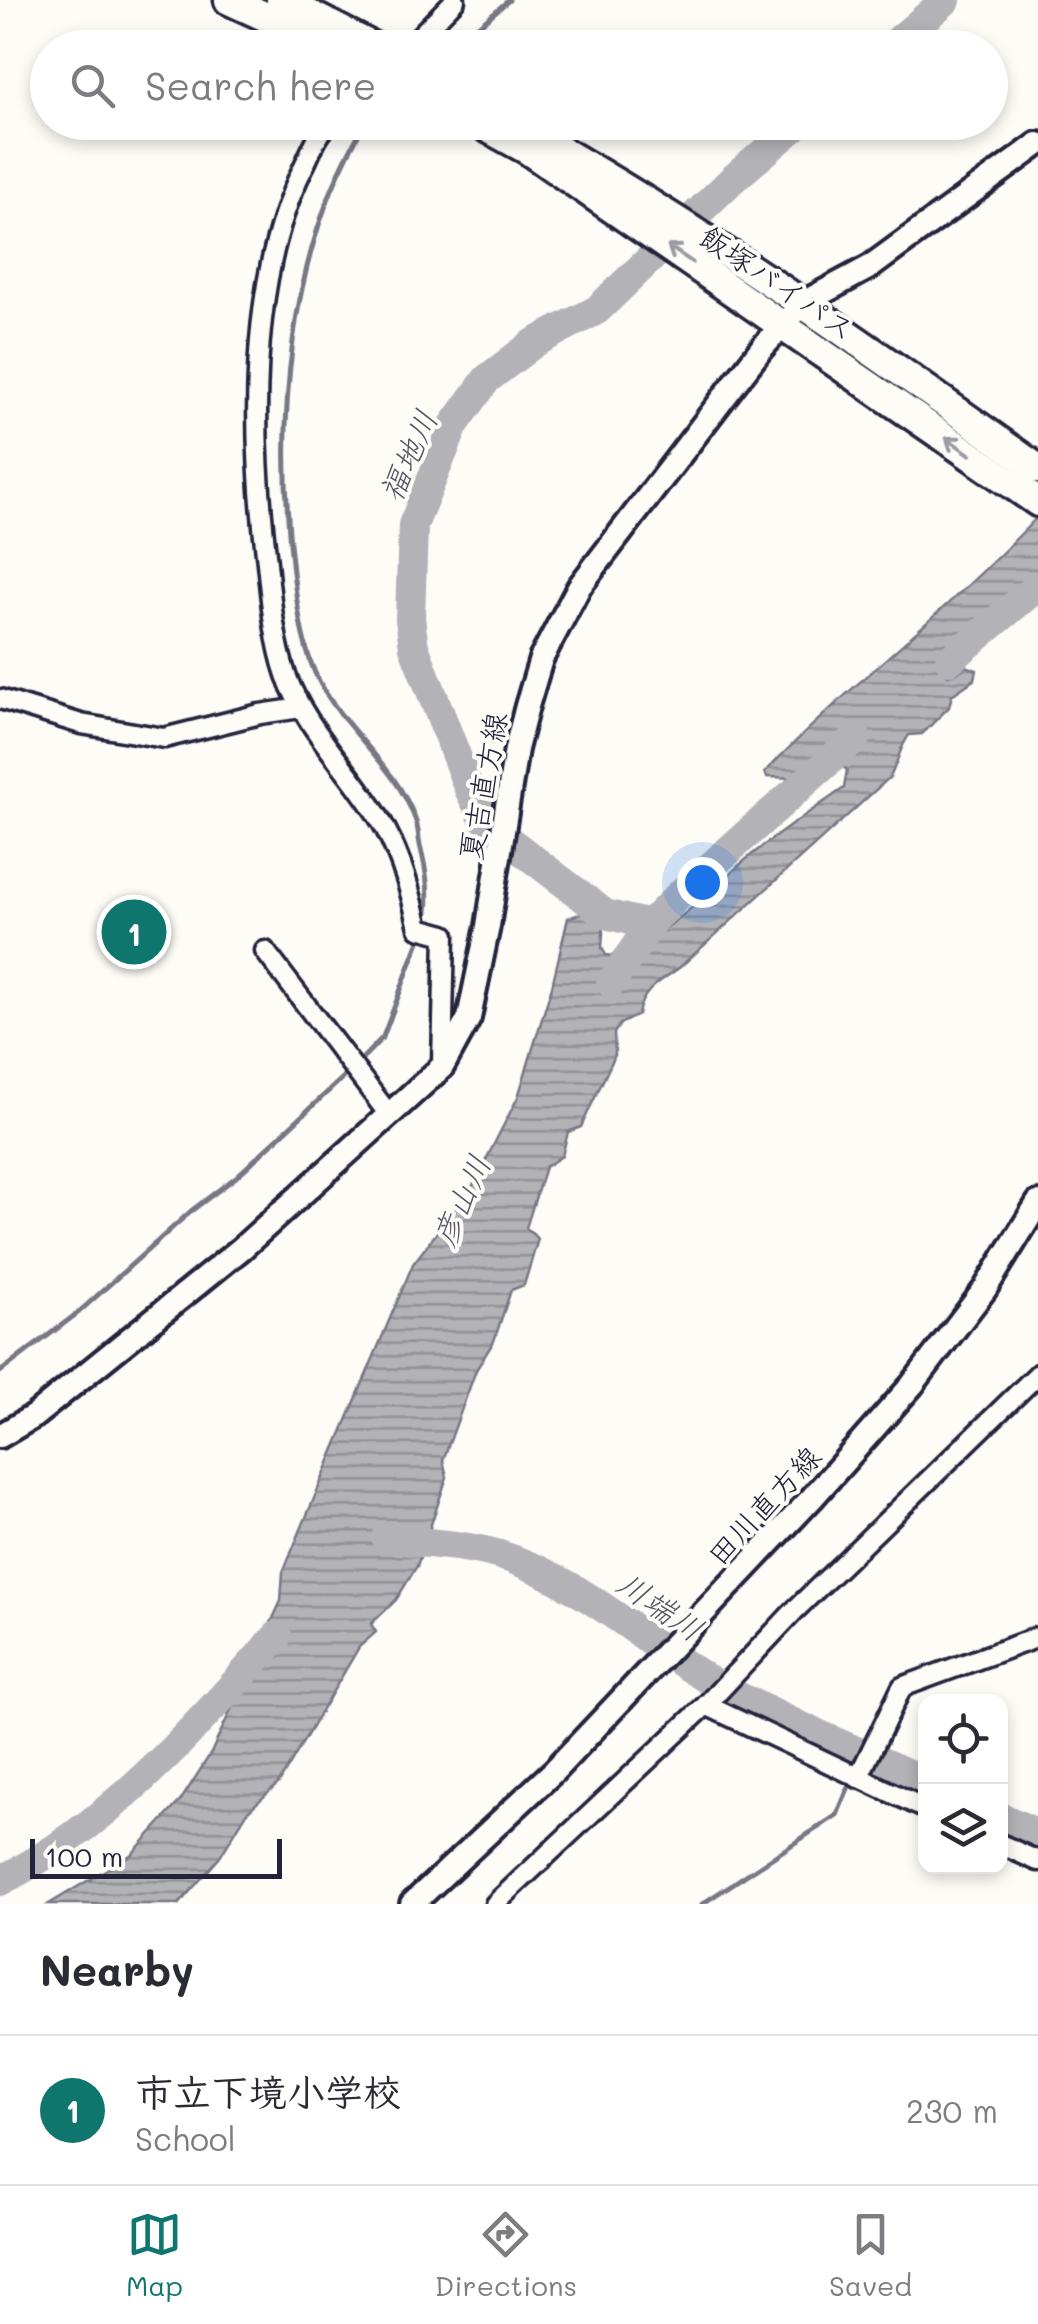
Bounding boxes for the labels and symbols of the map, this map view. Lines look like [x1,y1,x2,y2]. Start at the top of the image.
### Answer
street label: 飯塚バイパス [692,215,864,349]
one-way arrow [667,244,695,265]
water label: 福地川 [368,403,446,507]
one-way arrow [945,436,973,457]
street label: 夏吉直方線 [449,709,515,863]
your location [677,857,728,908]
pin: 1 [102,894,166,970]
water label: 彦山川 [421,1148,499,1252]
street label: 田川直方線 [697,1437,829,1573]
water label: 川端川 [609,1561,713,1649]
scale bar [30,1834,282,1878]

